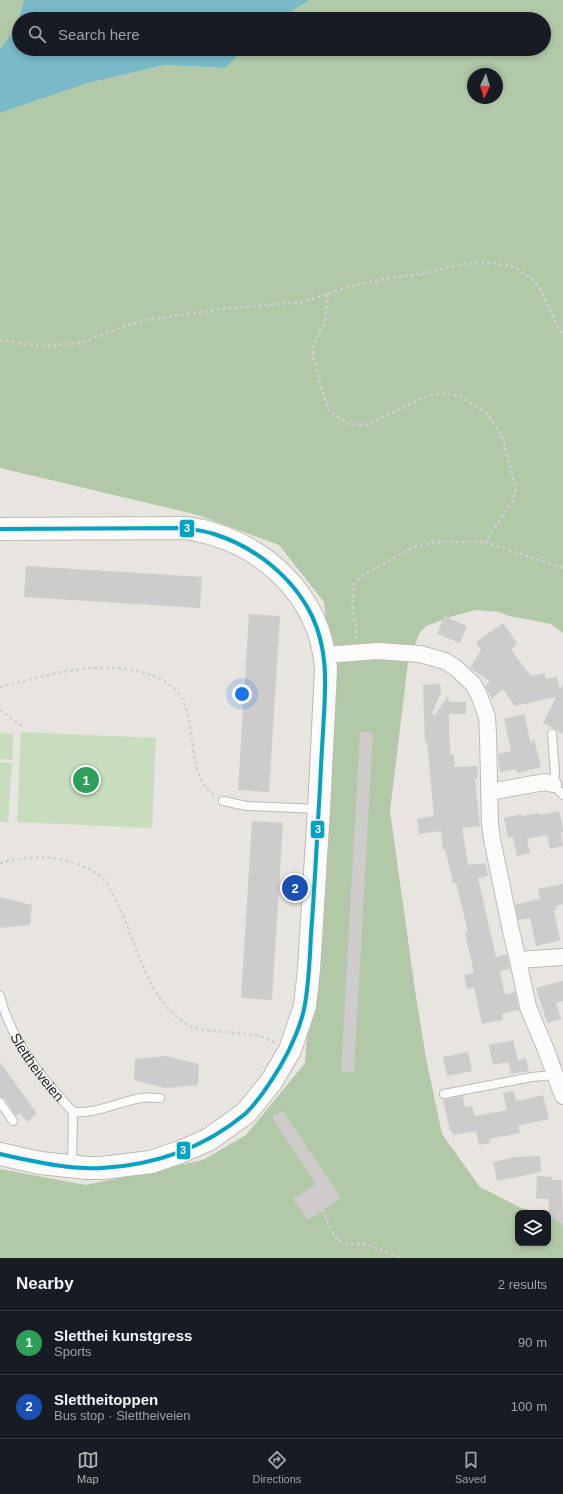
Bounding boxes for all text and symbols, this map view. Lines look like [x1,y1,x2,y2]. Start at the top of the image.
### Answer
search box [12,12,551,56]
icon: search [26,23,48,45]
text: Search here [58,26,140,43]
north arrow [467,68,503,104]
line badge: 3 [179,519,195,538]
text: 3 [184,522,190,534]
your location [232,684,252,704]
pin: 1 [73,765,99,795]
line badge: 3 [310,820,325,839]
text: 3 [315,823,321,835]
pin: 2 [282,873,308,903]
street label: Slettheiveien [7,1030,67,1104]
line badge: 3 [176,1141,191,1160]
text: 3 [180,1144,186,1156]
map controls [515,1210,551,1246]
button: layers [515,1210,551,1246]
text: Nearby [16,1274,74,1293]
text: 2 results [498,1277,547,1292]
text: Sletthei kunstgress [54,1327,192,1344]
text: 1 [25,1335,33,1350]
text: 90 m [518,1335,547,1350]
text: Sports [54,1344,92,1359]
text: Slettheitoppen [54,1391,158,1408]
text: 2 [25,1399,33,1414]
text: 100 m [511,1399,547,1414]
text: Bus stop · Slettheiveien [54,1408,191,1423]
tab: Map [77,1449,99,1485]
tab: Directions [252,1449,301,1485]
tab: Saved [455,1449,486,1485]

